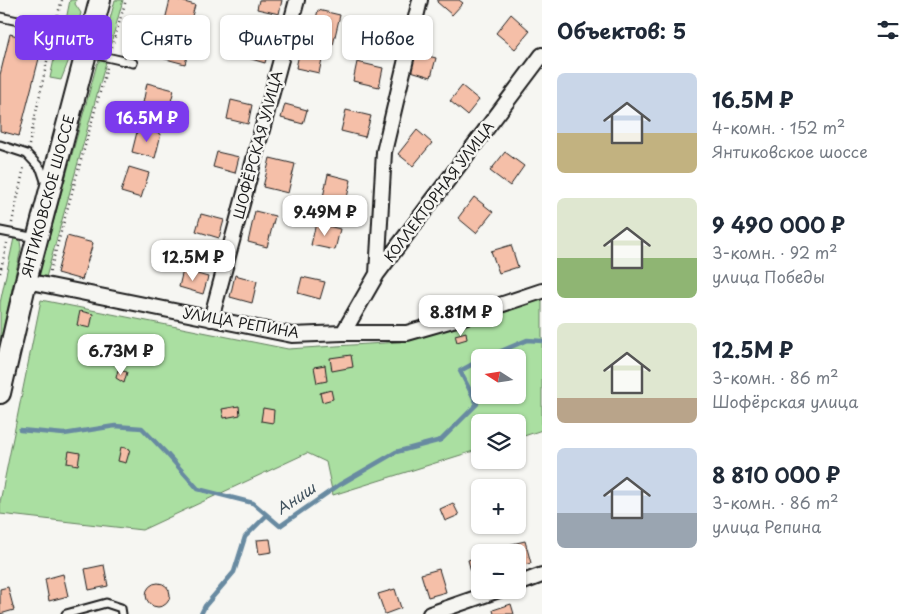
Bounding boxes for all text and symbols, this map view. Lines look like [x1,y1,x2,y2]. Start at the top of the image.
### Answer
text: Объектов: 5 [557,14,686,46]
chip: Купить [15,15,112,60]
chip: Снять [122,15,210,60]
chip: Фильтры [220,15,332,60]
chip: Новое [342,15,433,60]
icon: filters [874,16,902,44]
street label: ШОФЁРСКАЯ УЛИЦА [228,68,288,222]
text: 16.5M ₽ [712,83,793,115]
icon: home [597,93,657,153]
pin: 16.5M ₽ [101,100,193,143]
text: 16.5M ₽ [116,105,178,129]
street label: ЯНТИКОВСКОЕ ШОССЕ [16,112,79,279]
text: 4-комн. · 152 m² [712,115,845,139]
street label: КОЛЛЕКТОРНАЯ УЛИЦА [379,117,499,267]
text: Янтиковское шоссе [712,139,868,163]
pin: 9.49M ₽ [279,194,371,237]
text: 9.49M ₽ [293,199,357,223]
text: 9 490 000 ₽ [712,208,845,240]
icon: home [597,218,657,278]
pin: 12.5M ₽ [147,240,239,282]
text: 3-комн. · 92 m² [712,240,837,264]
text: 12.5M ₽ [162,244,224,268]
text: улица Победы [712,264,825,288]
pin: 8.81M ₽ [415,294,507,337]
text: 8.81M ₽ [430,299,492,323]
street label: УЛИЦА РЕПИНА [181,302,301,343]
text: 12.5M ₽ [712,333,793,365]
pin: 6.73M ₽ [75,334,167,376]
text: 6.73M ₽ [89,338,153,362]
icon: home [597,343,657,403]
north arrow [471,349,526,404]
map controls [471,349,526,599]
text: 3-комн. · 86 m² [712,365,839,389]
text: Шофёрская улица [712,389,858,413]
button: layers [471,414,526,469]
text: 8 810 000 ₽ [712,458,840,490]
icon: home [597,468,657,528]
water label: Аниш [271,475,321,519]
button: + [471,479,526,534]
text: 3-комн. · 86 m² [712,490,839,514]
text: улица Репина [712,514,821,538]
button: − [471,544,526,599]

